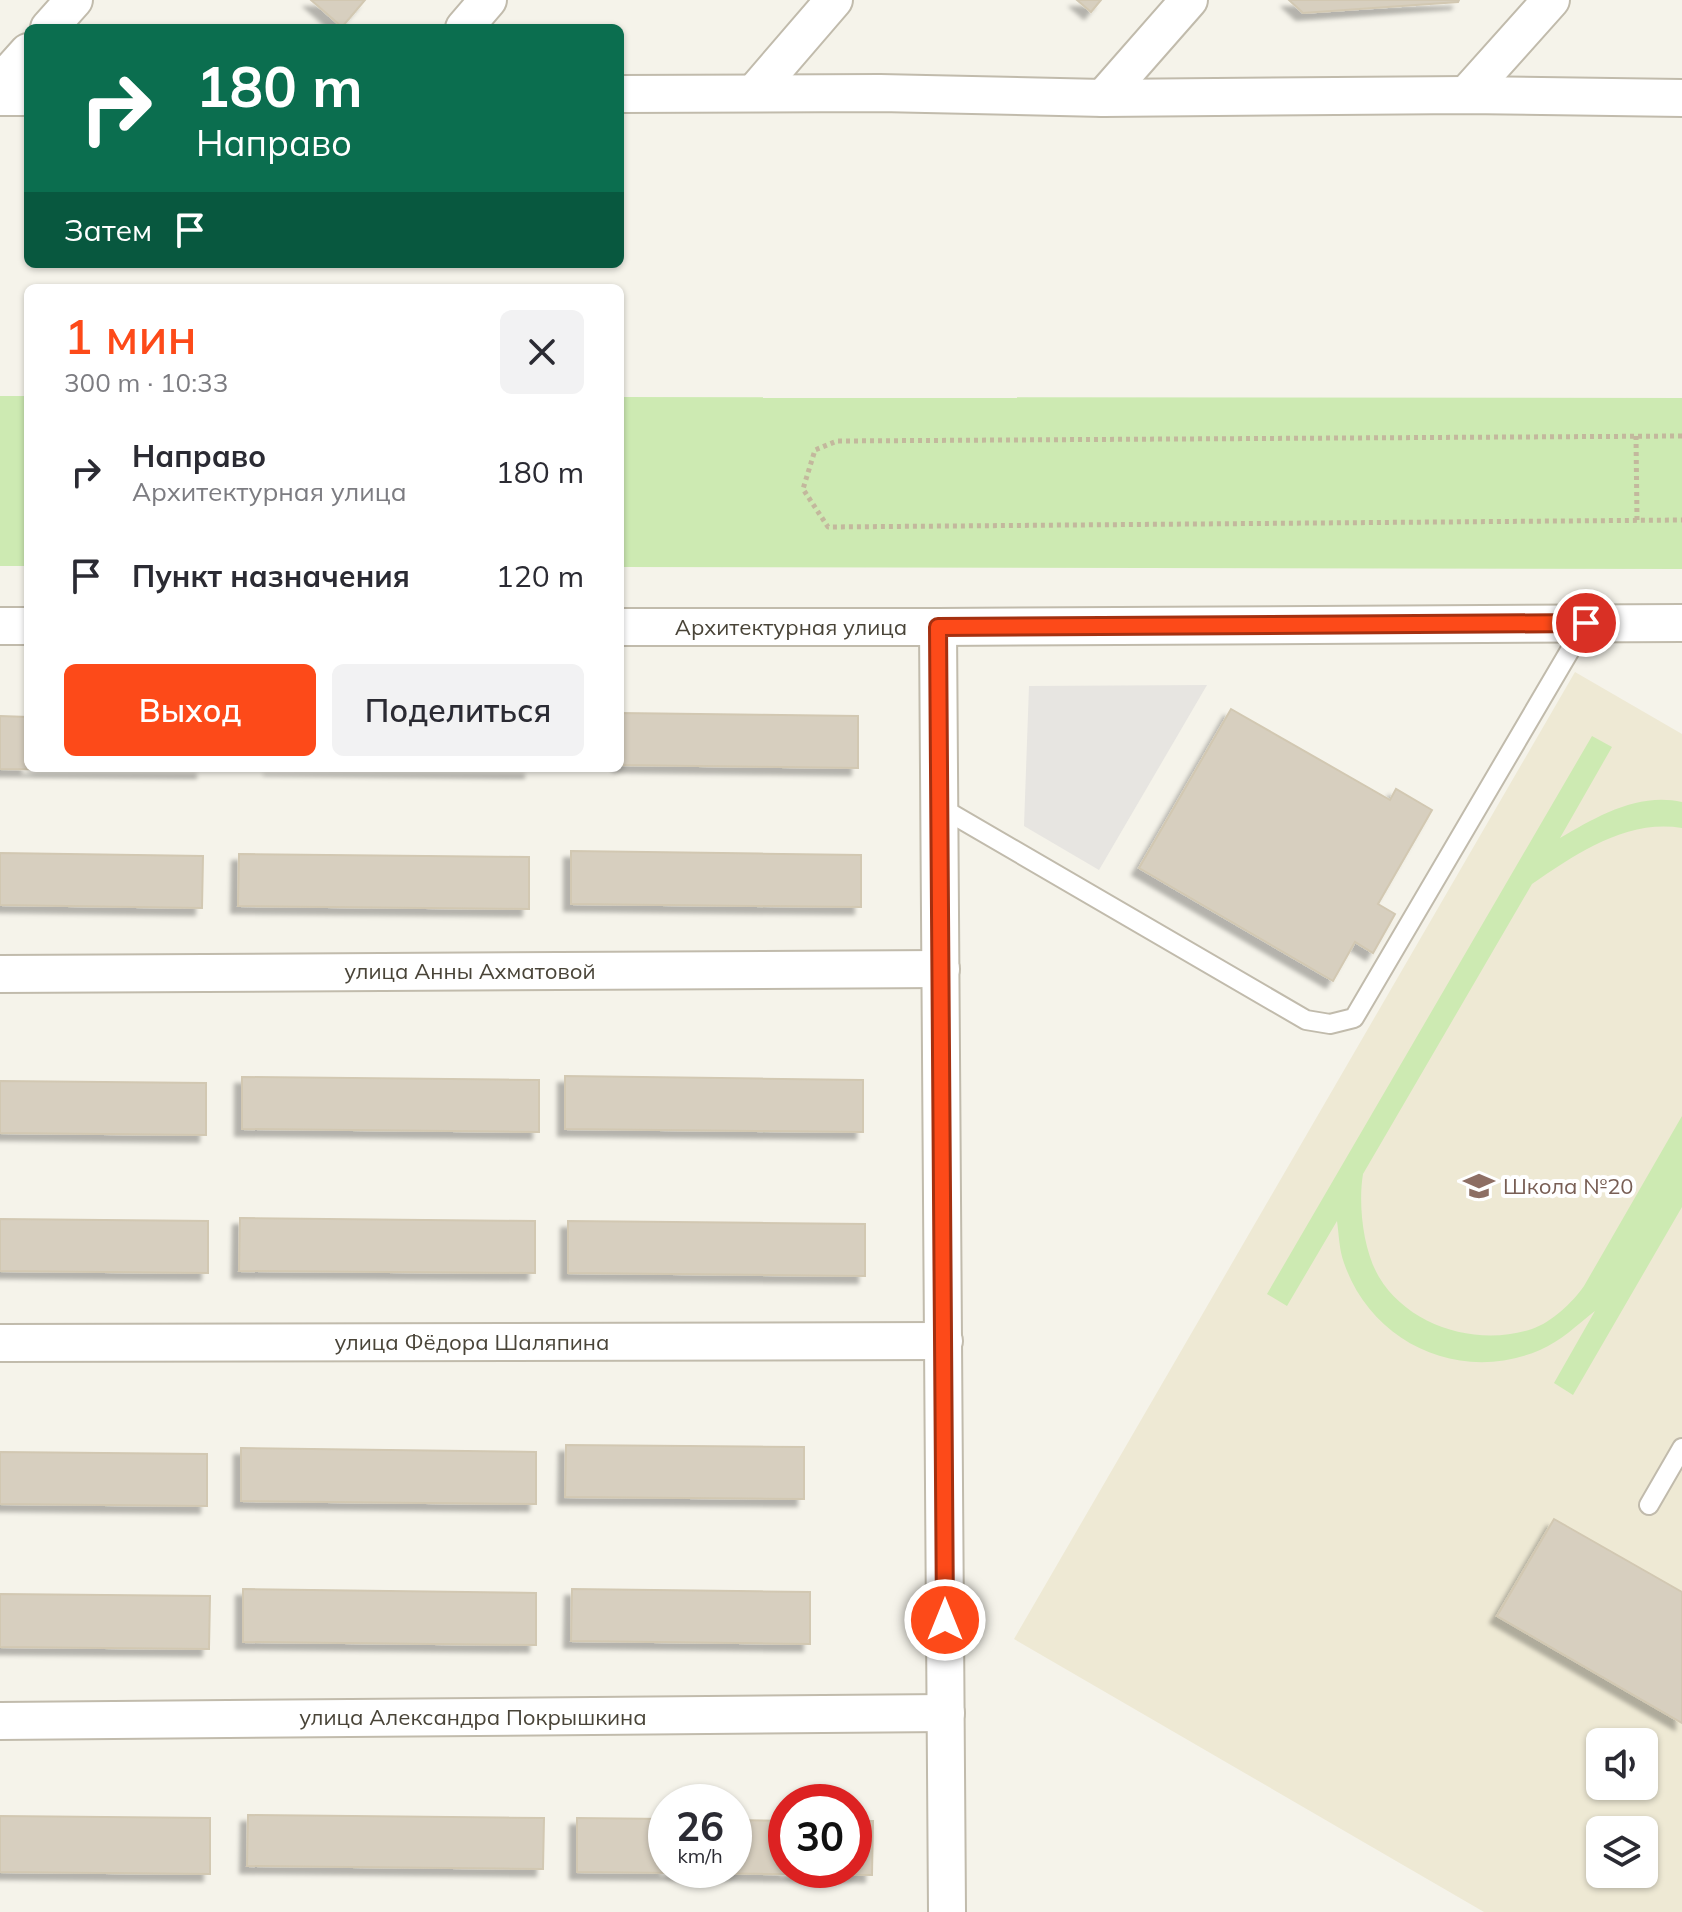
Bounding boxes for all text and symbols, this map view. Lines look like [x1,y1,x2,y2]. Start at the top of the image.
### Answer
text: 180 m [196,51,363,121]
icon: right [64,56,168,160]
text: Направо [196,120,352,165]
icon: arrive [168,208,212,252]
text: Затем [64,211,152,249]
text: 1 мин [64,306,197,366]
button: close [500,310,584,394]
text: 300 m · 10:33 [64,366,228,399]
text: Направо [132,437,266,475]
icon: right [64,450,108,494]
text: 180 m [496,453,584,491]
text: Архитектурная улица [132,475,407,508]
icon: arrive [64,554,108,598]
text: Пункт назначения [132,557,410,595]
text: 120 m [496,557,584,595]
pin [1552,589,1620,657]
icon: arrive [1564,601,1608,645]
street label: Архитектурная улица [675,613,907,641]
button: Выход [64,664,316,756]
button: Поделиться [332,664,584,756]
street label: улица Анны Ахматовой [344,957,596,985]
school or university icon: Школа №20 [1462,1169,1496,1203]
place label: Школа №20 [1503,1172,1634,1200]
street label: улица Фёдора Шаляпина [335,1328,609,1356]
position arrow [903,1578,987,1662]
street label: улица Александра Покрышкина [299,1703,647,1731]
map controls [1586,1728,1658,1888]
button: sound [1586,1728,1658,1800]
speed limit sign: 30 [768,1784,872,1888]
text: 26 [676,1801,724,1851]
button: layers [1586,1816,1658,1888]
text: km/h [677,1843,723,1868]

